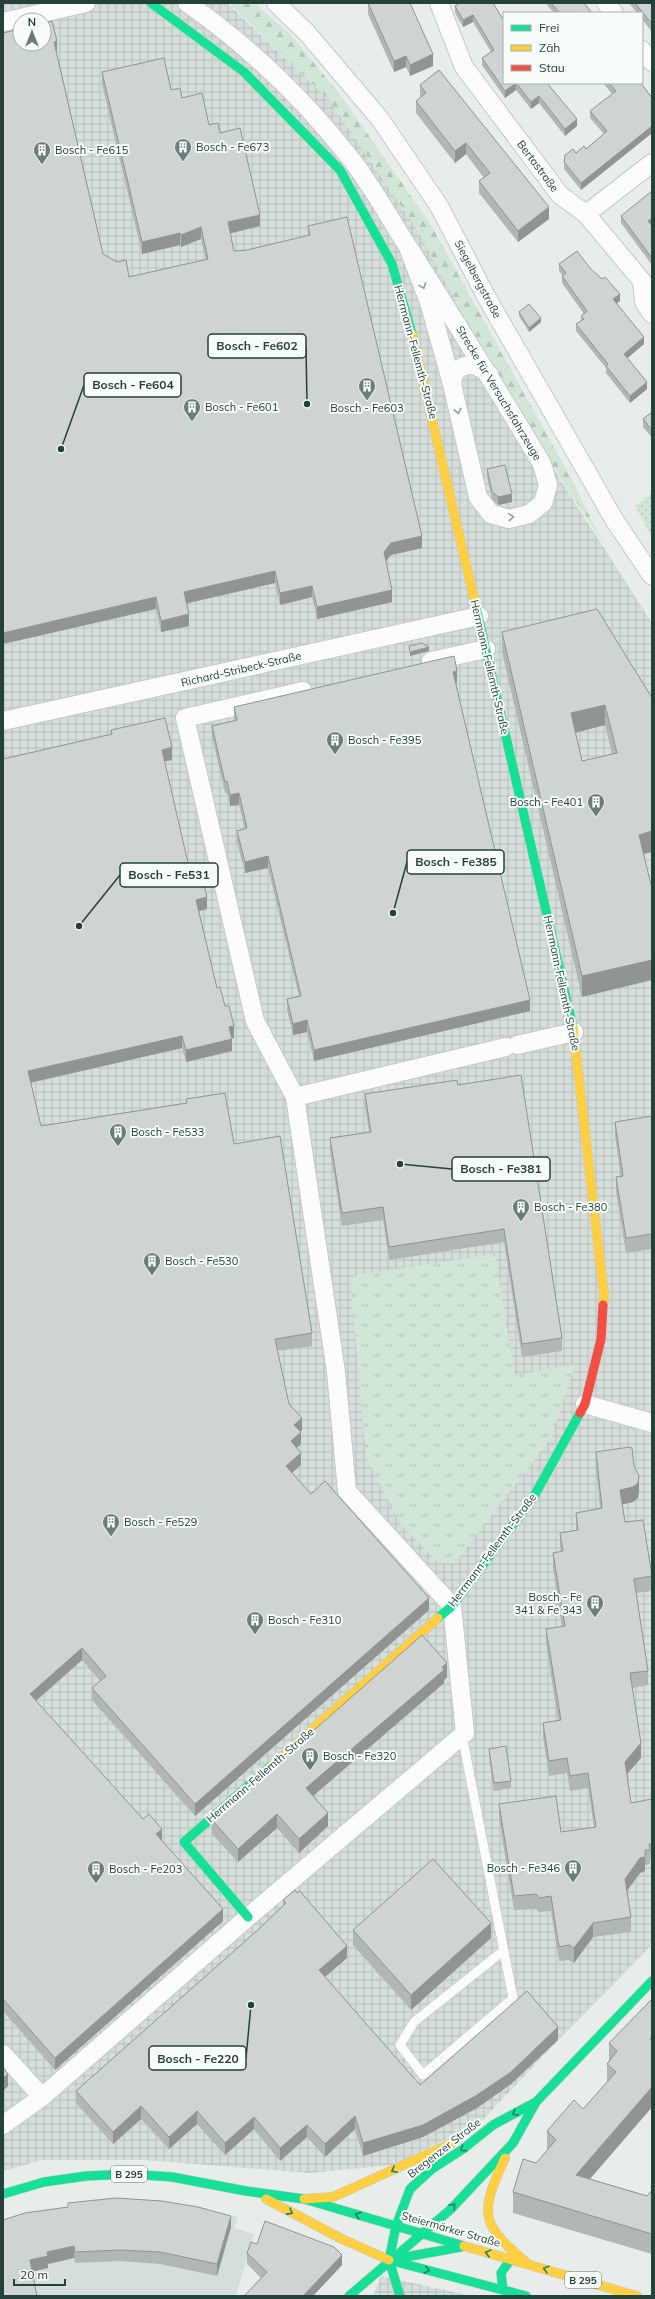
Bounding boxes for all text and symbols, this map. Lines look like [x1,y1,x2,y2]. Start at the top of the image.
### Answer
north arrow [12,12,52,52]
legend [503,12,643,84]
text: N [28,15,36,29]
text: Frei [539,20,559,35]
text: Zäh [539,40,560,55]
text: Stau [539,60,565,75]
building icon: Bosch - Fe673 [173,137,193,162]
street label: Bertastraße [514,137,562,195]
building icon: Bosch - Fe615 [32,140,52,165]
place label: Bosch - Fe673 [196,140,269,154]
place label: Bosch - Fe615 [55,143,129,157]
street label: Siegelbergstraße [451,237,505,321]
one-way arrow [419,283,427,290]
street label: Herrmann-Fellemth-Straße [391,284,441,420]
street label: Strecke für Versuchsfahrzeuge [453,323,545,463]
callout: Bosch - Fe602 [208,334,306,358]
text: Bosch - Fe602 [216,338,298,353]
callout: Bosch - Fe604 [84,373,181,397]
building icon: Bosch - Fe603 [357,376,377,401]
text: Bosch - Fe604 [92,377,174,392]
building icon: Bosch - Fe601 [182,397,202,422]
place label: Bosch - Fe601 [205,400,278,414]
place label: Bosch - Fe603 [330,401,404,415]
one-way arrow [453,408,461,415]
one-way arrow [508,513,514,522]
street label: Herrmann-Fellemth-Straße [468,598,512,736]
street label: Richard-Stribeck-Straße [179,648,303,690]
building icon: Bosch - Fe395 [325,730,345,755]
place label: Bosch - Fe395 [348,733,422,747]
building icon: Bosch - Fe401 [586,792,606,817]
place label: Bosch - Fe401 [510,795,583,809]
callout: Bosch - Fe385 [407,850,504,874]
text: Bosch - Fe385 [415,854,497,869]
callout: Bosch - Fe531 [120,863,218,887]
text: Bosch - Fe531 [128,867,210,882]
street label: Herrmann-Fellemth-Straße [541,914,583,1052]
building icon: Bosch - Fe533 [108,1122,128,1147]
place label: Bosch - Fe533 [131,1125,204,1139]
callout: Bosch - Fe381 [452,1157,550,1181]
text: Bosch - Fe381 [460,1161,542,1176]
building icon: Bosch - Fe380 [511,1197,531,1222]
place label: Bosch - Fe380 [534,1200,608,1214]
building icon: Bosch - Fe530 [142,1251,162,1276]
place label: Bosch - Fe530 [165,1254,239,1268]
street label: Herrmann-Fellemth-Straße [445,1491,539,1609]
building icon: Bosch - Fe529 [101,1512,121,1537]
place label: Bosch - Fe529 [124,1515,197,1529]
place label: Bosch - Fe 341 & Fe 343 [514,1590,582,1617]
building icon: Bosch - Fe 341 & Fe 343 [585,1593,605,1618]
building icon: Bosch - Fe310 [245,1610,265,1635]
place label: Bosch - Fe310 [268,1613,342,1627]
street label: Herrmann-Fellemth-Straße [203,1724,317,1826]
building icon: Bosch - Fe320 [300,1746,320,1771]
place label: Bosch - Fe320 [323,1749,397,1763]
building icon: Bosch - Fe346 [563,1858,583,1883]
building icon: Bosch - Fe203 [86,1859,106,1884]
place label: Bosch - Fe346 [487,1861,560,1875]
place label: Bosch - Fe203 [109,1862,182,1876]
callout: Bosch - Fe220 [149,2046,246,2070]
text: Bosch - Fe220 [157,2051,239,2066]
one-way arrow [512,2109,519,2116]
street label: Bregenzer Straße [405,2115,483,2181]
one-way arrow [460,2144,467,2152]
one-way arrow [391,2165,399,2173]
road number: B 295 [111,2166,147,2182]
one-way arrow [448,2203,456,2211]
one-way arrow [286,2207,293,2215]
street label: Steiermärker Straße [400,2208,502,2250]
one-way arrow [355,2211,362,2220]
one-way arrow [485,2249,492,2258]
scale bar [14,2261,65,2287]
one-way arrow [424,2265,430,2273]
one-way arrow [543,2266,549,2274]
text: 20 m [20,2267,48,2282]
road number: B 295 [565,2272,601,2288]

